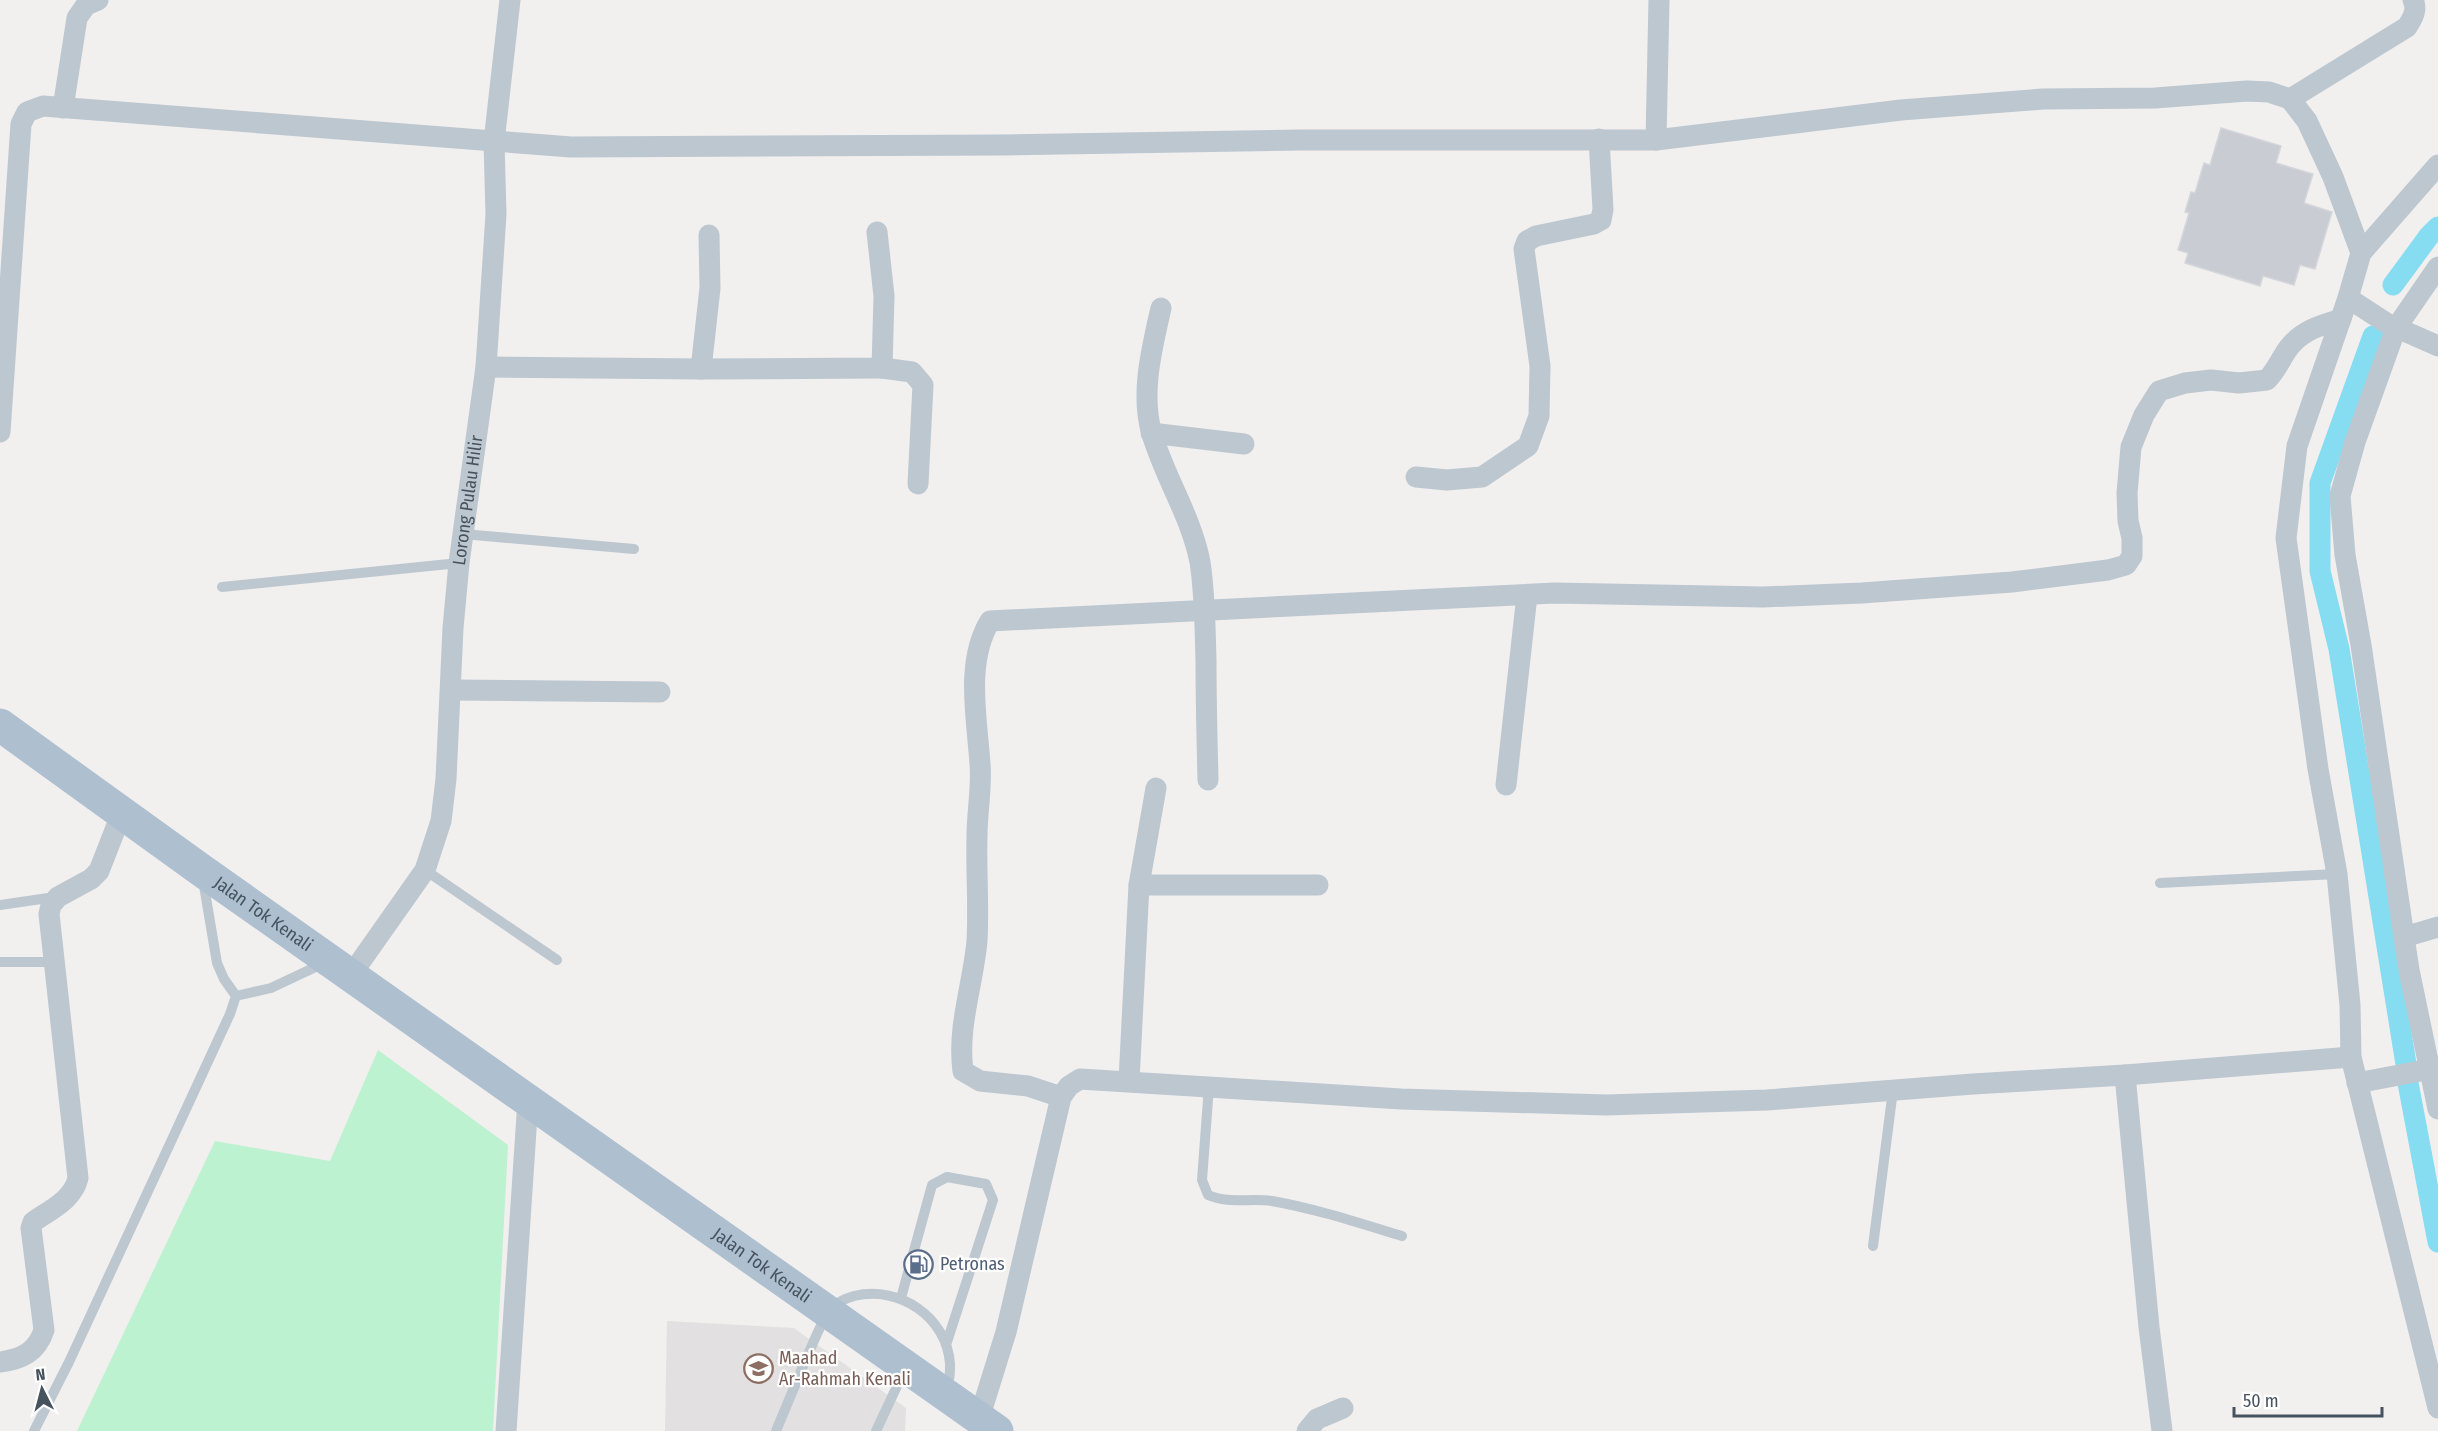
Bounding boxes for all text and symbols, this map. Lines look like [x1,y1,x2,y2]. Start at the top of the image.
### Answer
street label: Lorong Pulau Hilir [448,433,488,567]
street label: Jalan Tok Kenali [210,872,317,956]
street label: Jalan Tok Kenali [708,1223,816,1308]
fuel station icon: Petronas [903,1248,935,1280]
place label: Petronas [940,1253,1005,1275]
place label: Maahad Ar-Rahmah Kenali [779,1347,911,1390]
school or university icon: Maahad Ar-Rahmah Kenali [742,1352,774,1384]
north arrow [12,1359,72,1419]
text: N [35,1365,46,1385]
scale bar [2234,1380,2382,1418]
text: 50 m [2243,1390,2279,1412]

